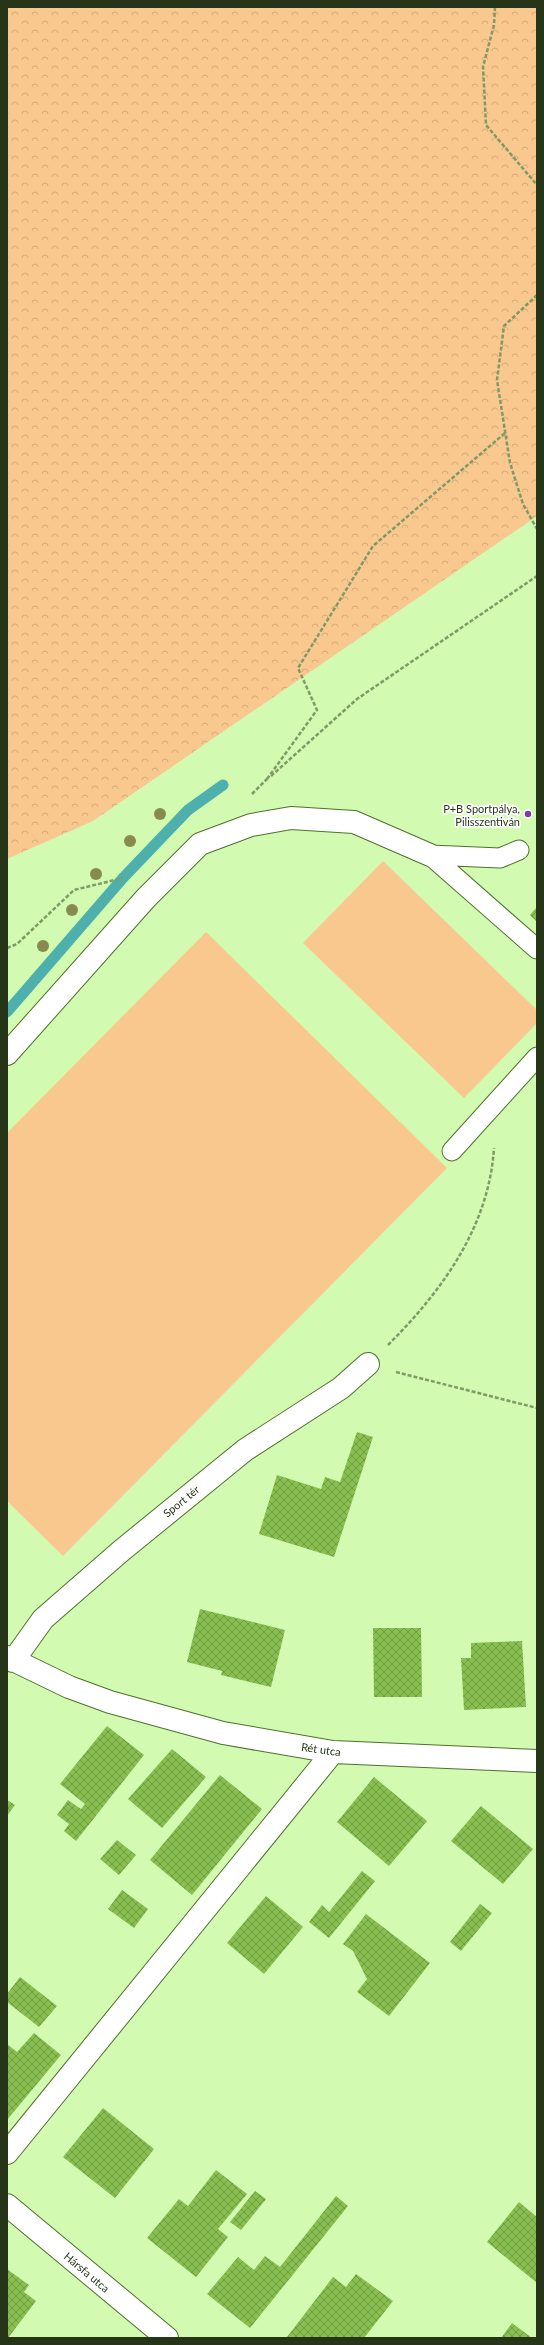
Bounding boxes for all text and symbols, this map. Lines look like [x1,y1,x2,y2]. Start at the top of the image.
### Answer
place label: P+B Sportpálya, Pilisszentiván [443,802,520,828]
marker: P+B Sportpálya, Pilisszentiván [523,809,533,819]
street label: Sport tér [160,1482,202,1520]
street label: Rét utca [300,1740,342,1758]
street label: Hársfa utca [62,2249,112,2295]

